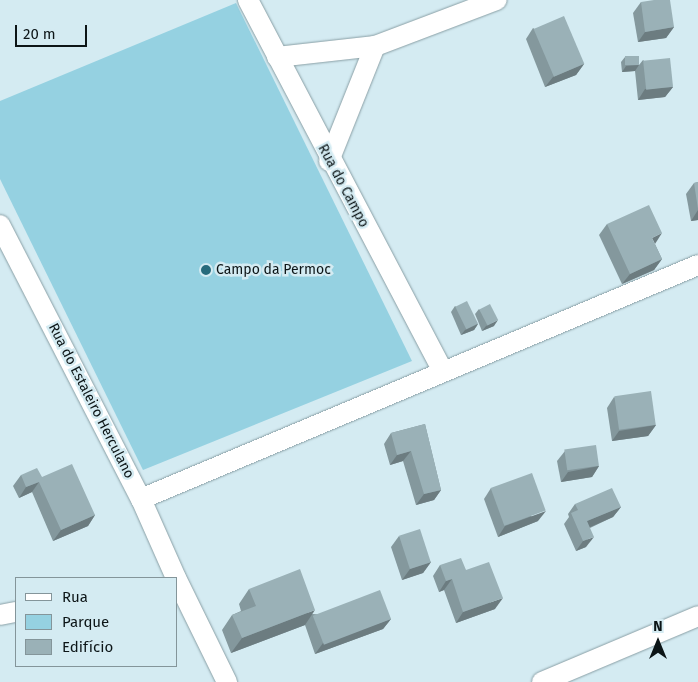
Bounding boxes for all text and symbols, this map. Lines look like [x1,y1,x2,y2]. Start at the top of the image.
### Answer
scale bar [18,15,90,47]
text: 20 m [23,25,56,43]
street label: Rua do Campo [314,141,372,231]
place label: Campo da Permoc [216,262,331,278]
marker: Campo da Permoc [200,264,212,276]
street label: Rua do Estaleiro Herculano [44,321,138,481]
legend [15,577,178,667]
text: Rua [62,588,88,606]
text: Parque [62,613,109,631]
north arrow [633,617,683,667]
text: N [653,618,663,635]
text: Edifício [62,638,113,656]

